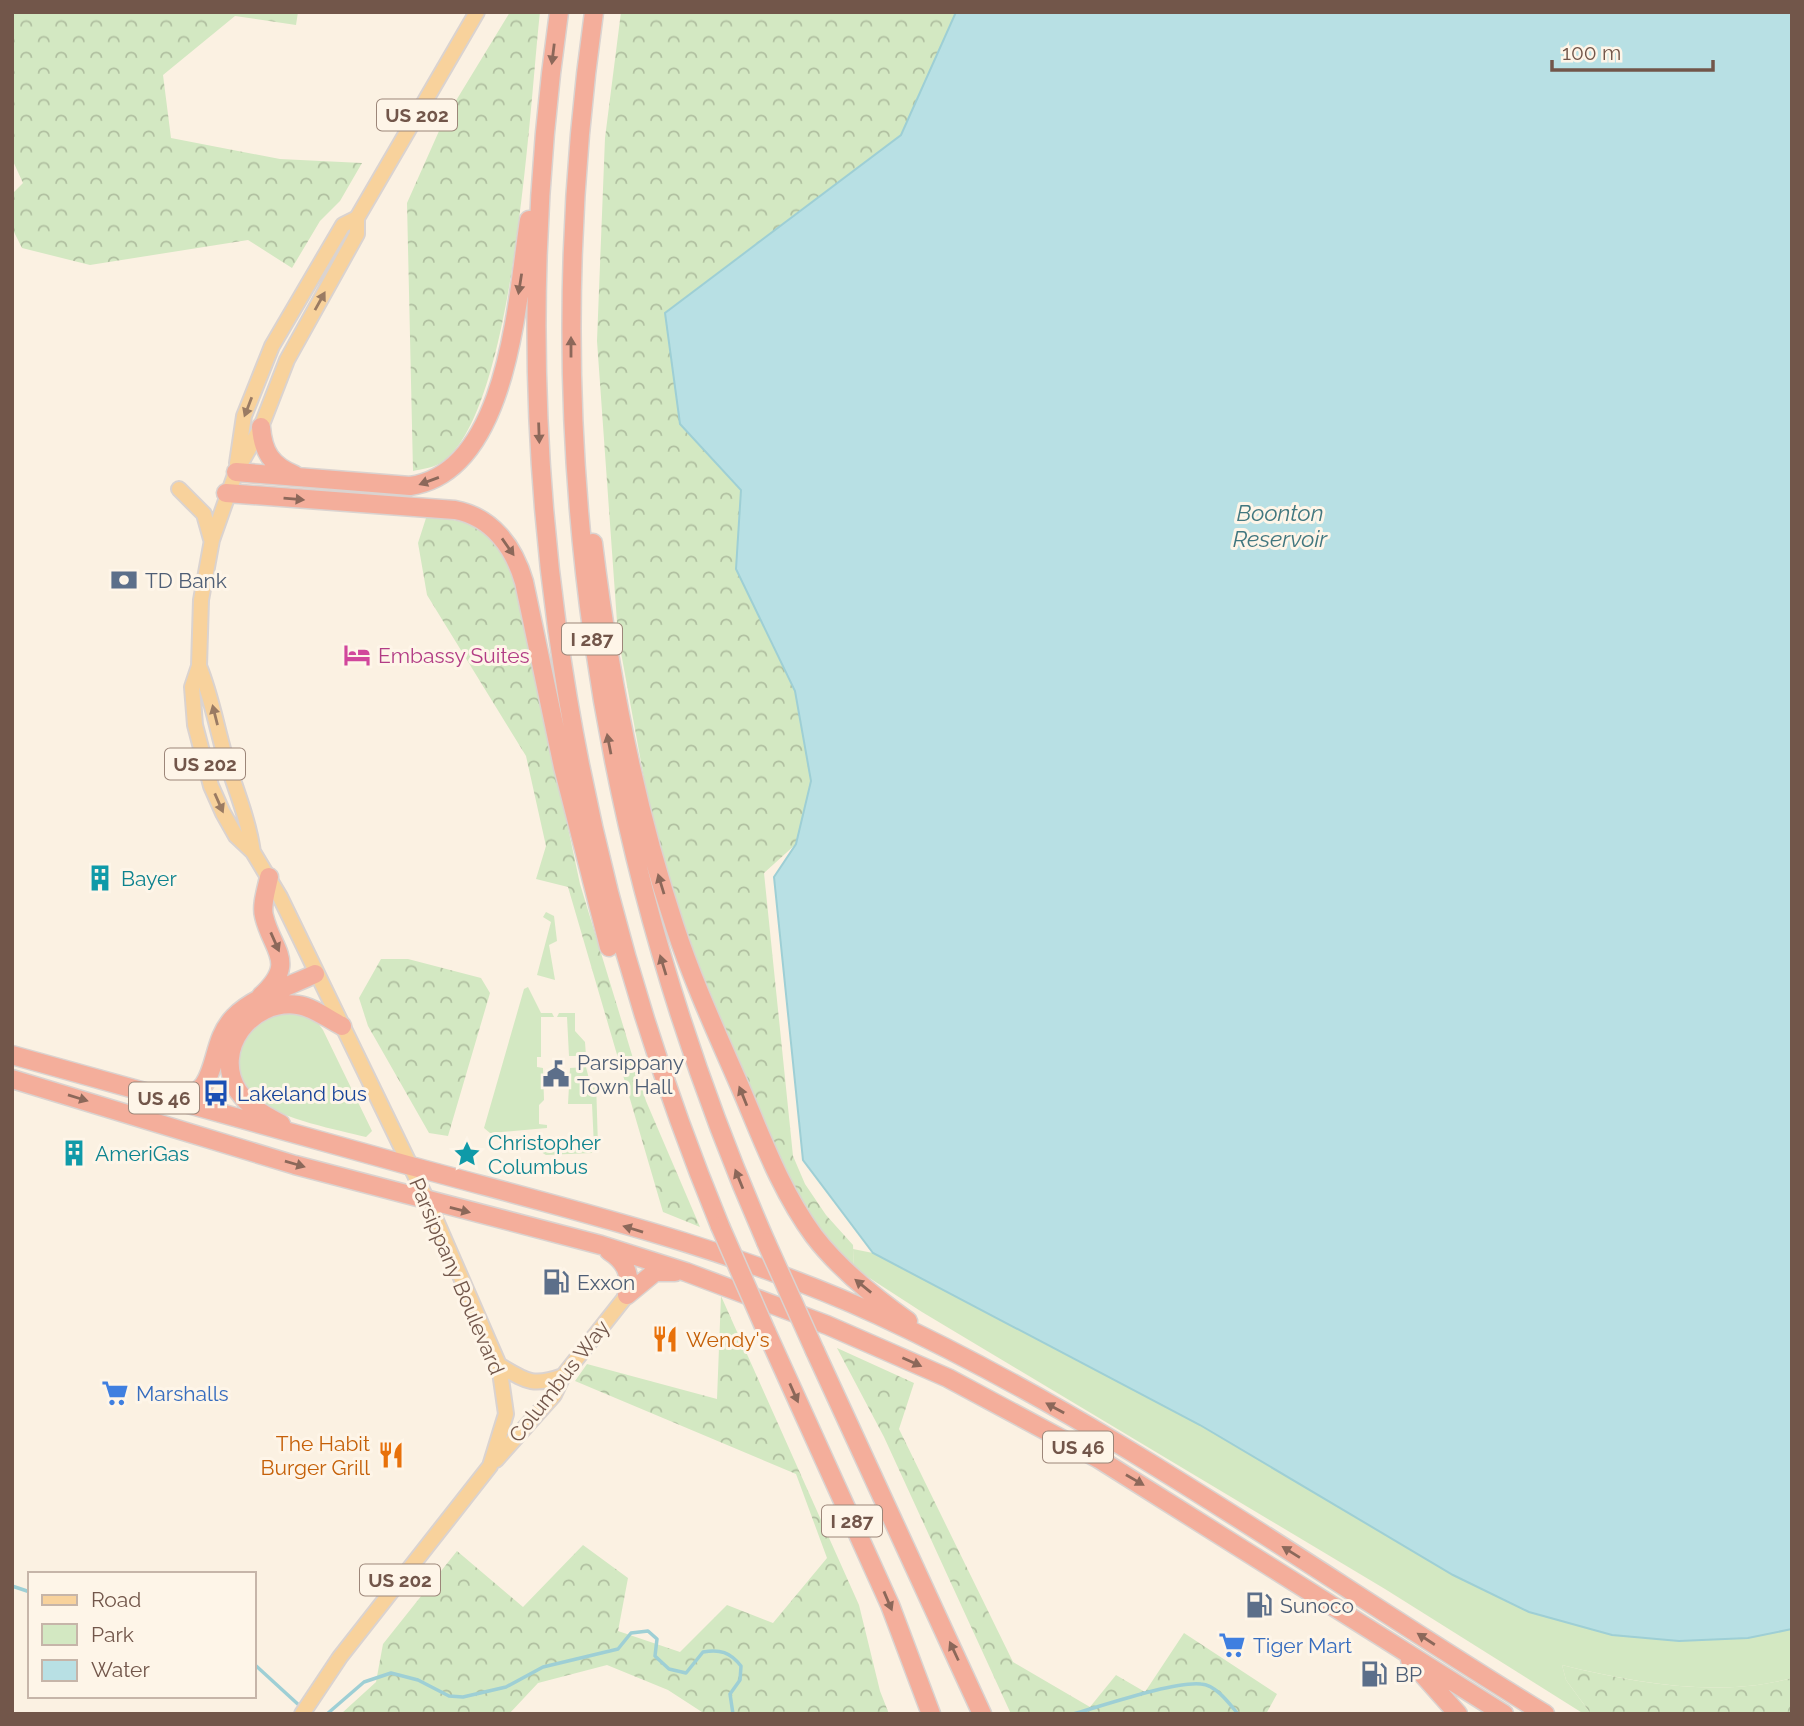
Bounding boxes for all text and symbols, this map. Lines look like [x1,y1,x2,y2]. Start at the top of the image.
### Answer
scale bar [1552,28,1713,72]
text: 100 m [1562,40,1621,65]
one-way arrow [547,43,558,65]
road number: US 202 [377,99,457,130]
one-way arrow [514,273,525,295]
one-way arrow [314,291,326,310]
one-way arrow [565,336,577,358]
one-way arrow [242,397,253,418]
one-way arrow [533,422,544,444]
one-way arrow [418,476,439,487]
one-way arrow [284,494,306,505]
water label: Boonton Reservoir [1233,499,1328,552]
one-way arrow [501,538,515,556]
bank icon: TD Bank [109,565,139,595]
place label: TD Bank [145,568,227,593]
road number: I 287 [562,624,622,654]
hotel icon: Embassy Suites [342,640,372,670]
place label: Embassy Suites [378,643,530,668]
one-way arrow [209,704,220,726]
one-way arrow [604,733,615,755]
road number: US 202 [165,748,245,779]
one-way arrow [213,793,225,813]
building icon: Bayer [85,863,115,893]
place label: Bayer [121,866,177,891]
one-way arrow [656,873,666,894]
one-way arrow [270,932,281,953]
one-way arrow [657,954,667,975]
place label: Parsippany Town Hall [577,1050,684,1099]
public building icon: Parsippany Town Hall [541,1059,571,1089]
bus stop icon: Lakeland bus [201,1078,231,1108]
place label: Lakeland bus [237,1081,367,1106]
road number: US 46 [129,1082,199,1114]
one-way arrow [738,1085,749,1106]
one-way arrow [68,1093,89,1103]
place label: Christopher Columbus [488,1130,602,1179]
building icon: AmeriGas [59,1138,89,1168]
place icon: Christopher Columbus [452,1139,482,1169]
place label: AmeriGas [95,1141,189,1166]
one-way arrow [285,1160,306,1170]
one-way arrow [733,1169,744,1190]
street label: Parsippany Boulevard [404,1174,510,1378]
one-way arrow [449,1205,471,1216]
one-way arrow [622,1223,643,1233]
fuel station icon: Exxon [541,1267,571,1297]
place label: Exxon [577,1270,635,1295]
one-way arrow [854,1279,871,1294]
street label: Columbus Way [504,1315,614,1447]
restaurant icon: Wendy's [650,1324,680,1354]
place label: Wendy's [686,1327,770,1352]
one-way arrow [902,1356,922,1368]
supermarket icon: Marshalls [100,1378,130,1408]
place label: Marshalls [136,1381,229,1406]
one-way arrow [788,1383,800,1403]
one-way arrow [1046,1402,1065,1414]
place label: The Habit Burger Grill [261,1431,370,1480]
road number: US 46 [1043,1432,1113,1462]
restaurant icon: The Habit Burger Grill [376,1440,406,1470]
one-way arrow [1125,1474,1144,1486]
road number: I 287 [822,1506,882,1536]
one-way arrow [1282,1546,1301,1559]
road number: US 202 [360,1564,440,1596]
legend [28,1572,256,1698]
text: Road [91,1587,141,1612]
one-way arrow [882,1590,893,1611]
fuel station icon: Sunoco [1244,1590,1274,1620]
place label: Sunoco [1280,1593,1354,1618]
text: Park [91,1622,134,1647]
supermarket icon: Tiger Mart [1217,1630,1247,1660]
place label: Tiger Mart [1253,1633,1352,1658]
one-way arrow [1417,1633,1436,1646]
one-way arrow [948,1641,959,1662]
text: Water [91,1657,150,1682]
fuel station icon: BP [1359,1659,1389,1689]
place label: BP [1395,1662,1422,1687]

